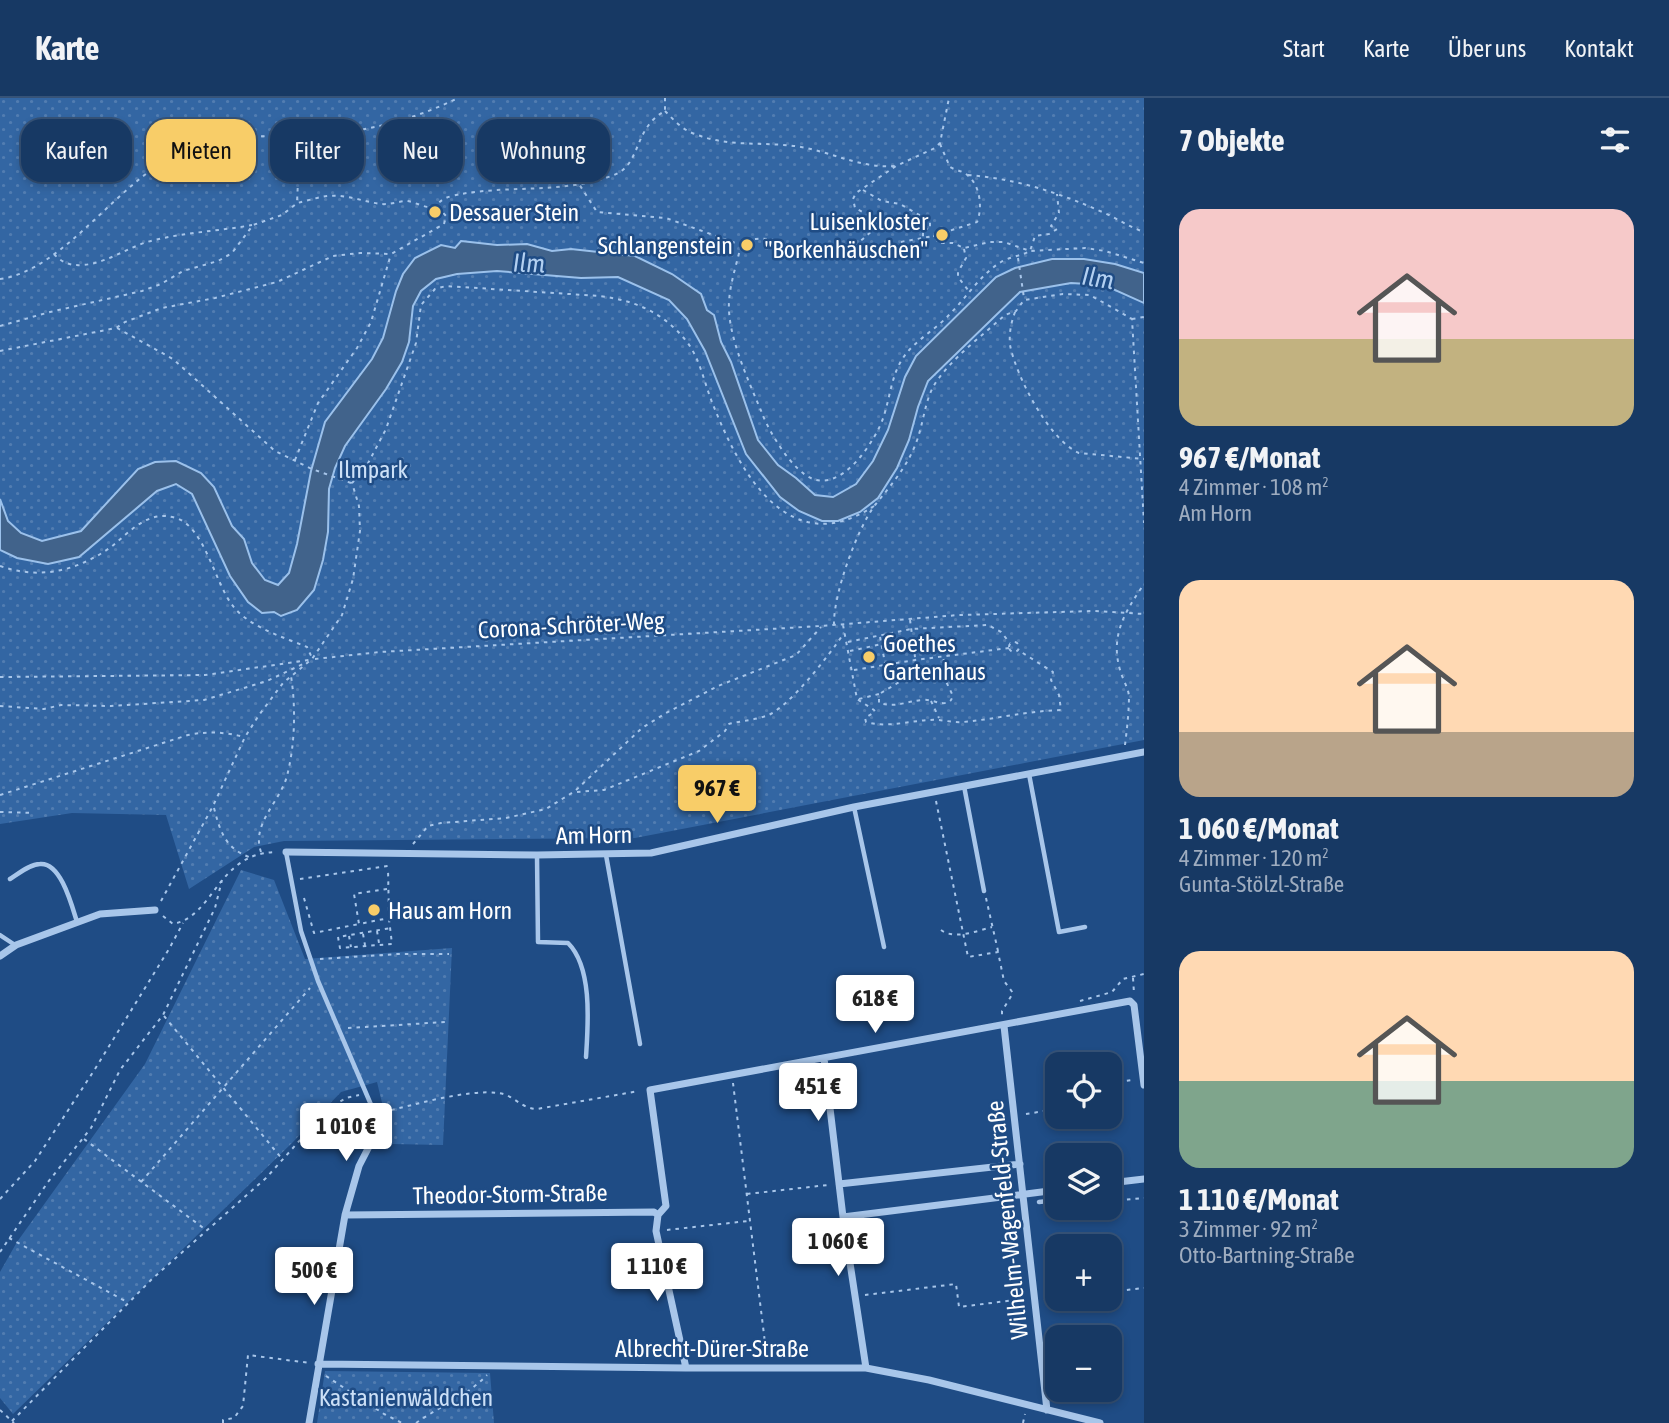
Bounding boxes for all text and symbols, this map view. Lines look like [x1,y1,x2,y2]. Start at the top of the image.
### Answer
text: Karte [35,29,99,67]
text: Start [1283,35,1325,62]
text: Karte [1363,35,1410,62]
text: Über uns [1448,35,1526,62]
text: Kontakt [1564,35,1634,62]
chip: Kaufen [21,119,132,182]
chip: Mieten [146,119,256,182]
chip: Filter [270,119,364,182]
chip: Neu [378,119,463,182]
chip: Wohnung [477,119,610,182]
icon: filters [1596,121,1634,159]
text: 7 Objekte [1179,123,1285,157]
place label: Dessauer Stein [449,199,579,226]
marker: Dessauer Stein [427,204,443,220]
place label: Luisenkloster "Borkenhäuschen" [765,208,929,263]
marker: Luisenkloster "Borkenhäuschen" [934,227,950,243]
place label: Schlangenstein [598,232,733,259]
marker: Schlangenstein [739,237,755,253]
water label: Ilm [512,247,546,279]
icon: home [1344,255,1470,381]
water label: Ilm [1080,261,1117,295]
text: 967 €/Monat [1179,440,1320,474]
park label: Ilmpark [338,456,408,483]
text: 4 Zimmer · 108 m² [1179,474,1329,500]
text: Am Horn [1179,500,1252,526]
street label: Corona-Schröter-Weg [477,607,666,643]
icon: home [1344,626,1470,752]
place label: Goethes Gartenhaus [883,630,986,685]
marker: Goethes Gartenhaus [861,649,877,665]
pin: 967 € [668,766,766,825]
text: 967 € [694,775,740,801]
text: 1 060 €/Monat [1179,811,1339,845]
street label: Am Horn [556,821,632,849]
text: 4 Zimmer · 120 m² [1179,845,1329,871]
text: Gunta-Stölzl-Straße [1179,871,1344,897]
place label: Haus am Horn [388,897,512,924]
marker: Haus am Horn [366,902,382,918]
pin: 618 € [826,976,924,1035]
text: 618 € [852,985,898,1011]
icon: home [1344,997,1470,1123]
map controls [1045,1052,1122,1402]
button: locate [1045,1052,1122,1129]
pin: 451 € [769,1063,867,1123]
text: 451 € [795,1073,841,1099]
street label: Wilhelm-Wagenfeld-Straße [981,1099,1033,1341]
pin: 1 010 € [281,1104,411,1163]
text: 1 010 € [316,1113,376,1139]
button: layers [1045,1143,1122,1220]
street label: Theodor-Storm-Straße [412,1179,608,1209]
text: 1 110 €/Monat [1179,1182,1339,1216]
text: 3 Zimmer · 92 m² [1179,1216,1318,1242]
pin: 1 060 € [773,1218,903,1278]
text: 1 060 € [808,1228,868,1254]
button: + [1045,1234,1122,1311]
text: Otto-Bartning-Straße [1179,1242,1355,1268]
pin: 1 110 € [592,1244,722,1303]
pin: 500 € [265,1248,363,1307]
text: 1 110 € [627,1253,687,1279]
text: 500 € [291,1257,337,1283]
button: − [1045,1325,1122,1402]
street label: Albrecht-Dürer-Straße [615,1335,809,1362]
park label: Kastanienwäldchen [319,1384,493,1411]

